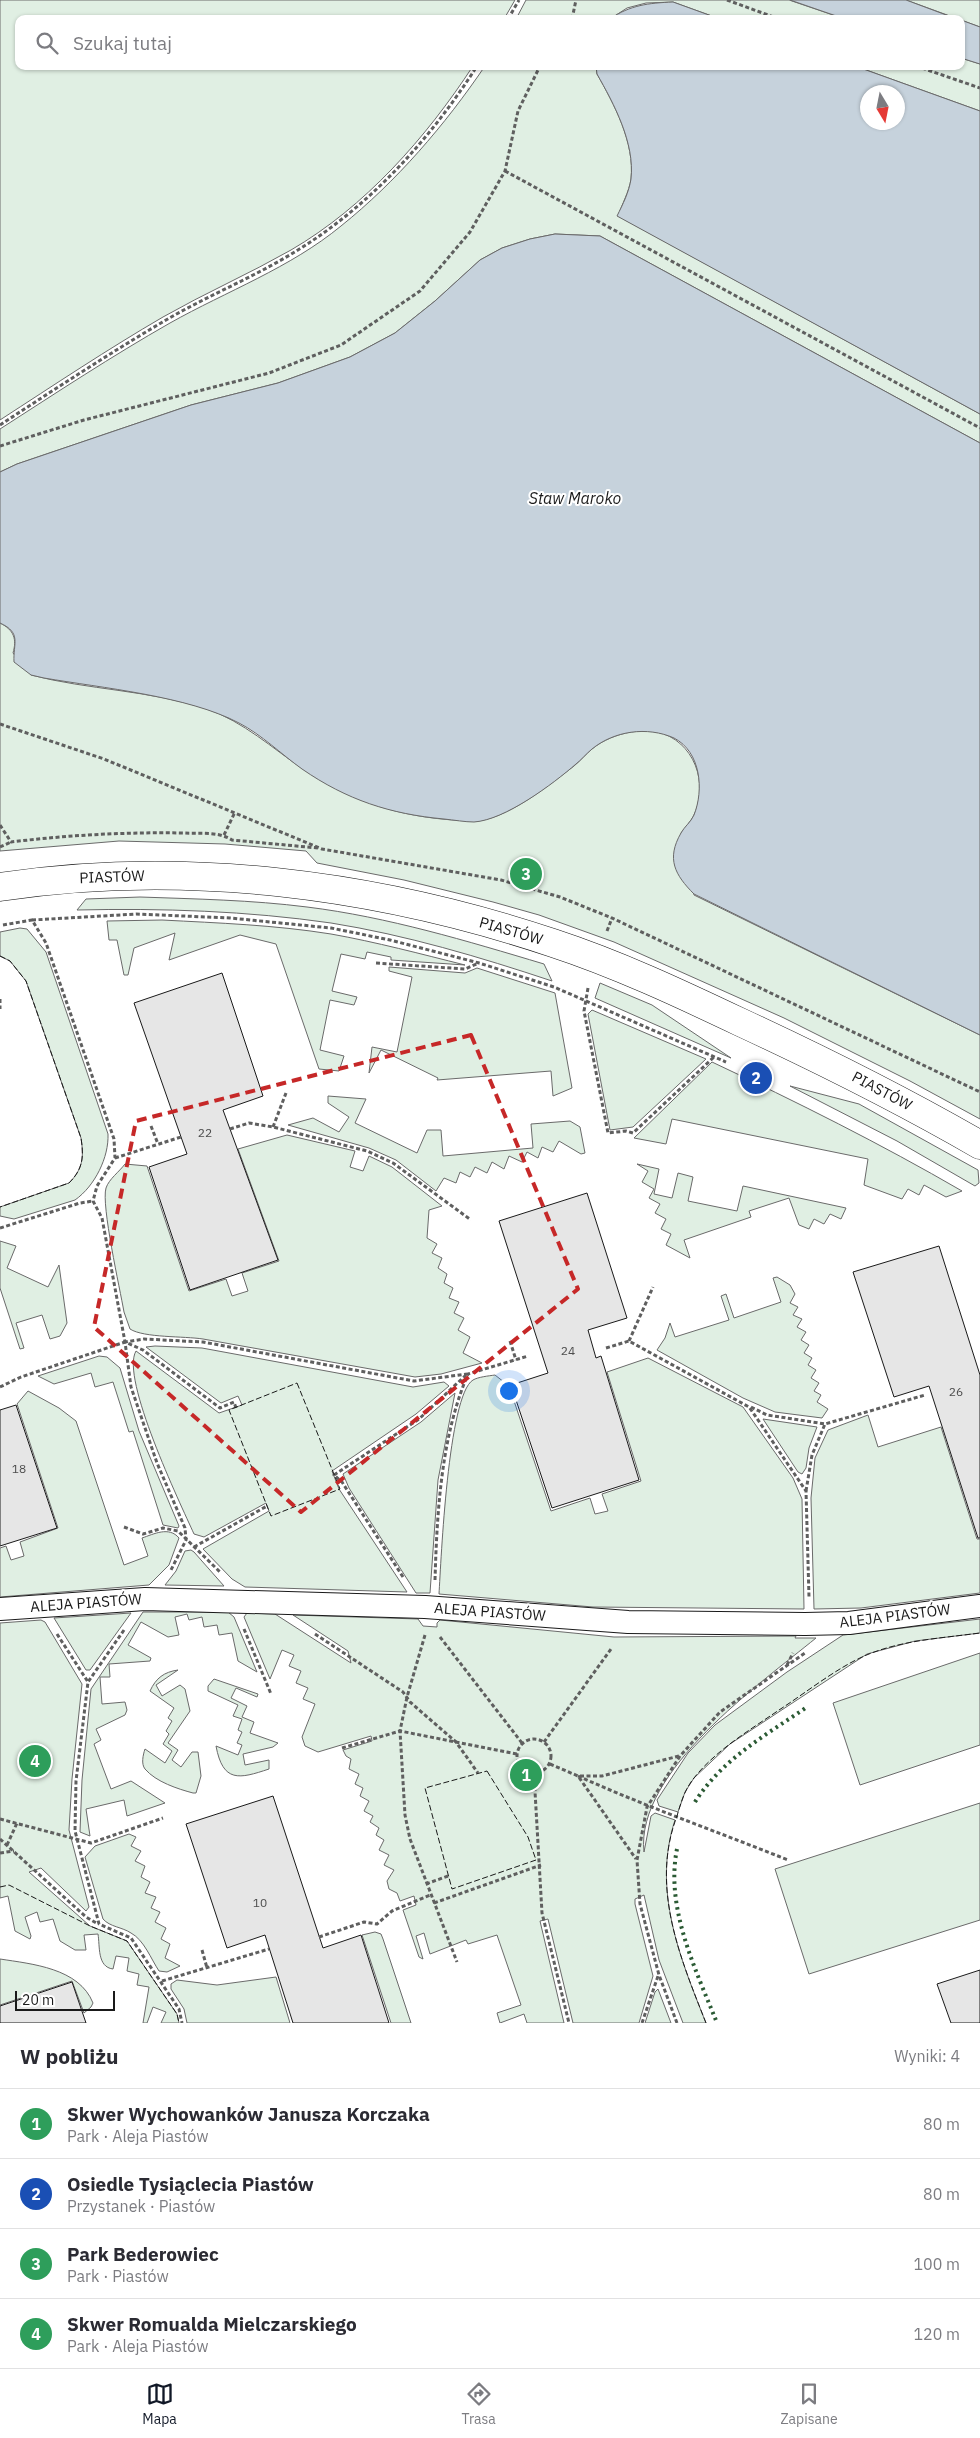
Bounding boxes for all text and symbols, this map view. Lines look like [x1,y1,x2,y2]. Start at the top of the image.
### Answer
search box [15,15,965,70]
icon: search [33,29,61,57]
text: Szukaj tutaj [73,31,172,55]
north arrow [860,85,905,130]
water label: Staw Maroko [529,488,621,508]
pin: 3 [510,855,542,893]
street label: PIASTÓW [79,866,146,887]
street label: PIASTÓW [477,912,546,949]
pin: 2 [740,1059,772,1097]
street label: PIASTÓW [849,1067,916,1115]
house number: 22 [198,1125,212,1140]
house number: 24 [561,1343,575,1358]
your location [496,1378,522,1404]
house number: 26 [949,1384,963,1399]
house number: 18 [12,1461,26,1476]
street label: ALEJA PIASTÓW [30,1589,143,1616]
street label: ALEJA PIASTÓW [434,1598,547,1625]
street label: ALEJA PIASTÓW [838,1599,952,1632]
pin: 4 [19,1742,51,1780]
pin: 1 [510,1756,542,1794]
house number: 10 [253,1895,267,1910]
scale bar [15,1988,115,2011]
text: 20 m [22,1991,54,2009]
text: W pobliżu [20,2042,119,2070]
text: Wyniki: 4 [894,2046,960,2066]
text: Skwer Wychowanków Janusza Korczaka [67,2102,430,2126]
text: 1 [31,2114,41,2134]
text: 80 m [923,2114,960,2134]
text: Park · Aleja Piastów [67,2126,209,2146]
text: Osiedle Tysiąclecia Piastów [67,2172,314,2196]
text: 2 [31,2184,41,2204]
text: 80 m [923,2184,960,2204]
text: Przystanek · Piastów [67,2196,215,2216]
text: Park Bederowiec [67,2242,219,2266]
text: 3 [31,2254,41,2274]
text: 100 m [913,2254,960,2274]
text: Park · Piastów [67,2266,169,2286]
text: Skwer Romualda Mielczarskiego [67,2312,357,2336]
text: 4 [31,2324,41,2344]
text: 120 m [913,2324,960,2344]
text: Park · Aleja Piastów [67,2336,209,2356]
tab: Mapa [142,2380,177,2428]
tab: Trasa [462,2380,496,2428]
tab: Zapisane [780,2380,838,2428]

